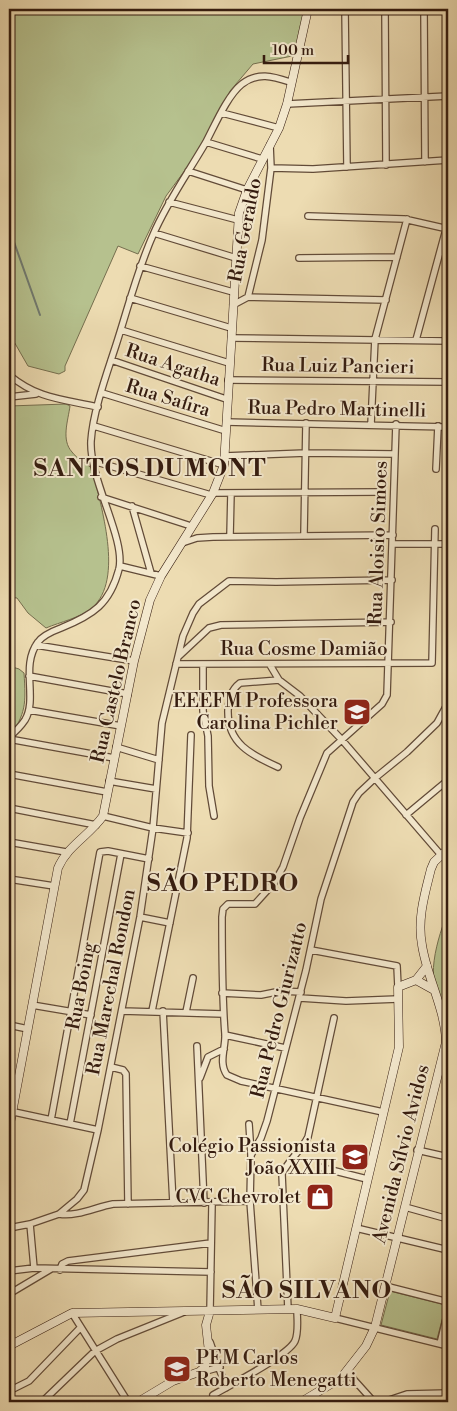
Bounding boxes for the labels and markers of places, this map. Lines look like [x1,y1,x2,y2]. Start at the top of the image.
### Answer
place label: EEEFM Professora Carolina Pichler [173,689,338,735]
school or university icon: EEEFM Professora Carolina Pichler [342,697,372,727]
place label: Colégio Passionista João XXIII [168,1134,336,1180]
school or university icon: Colégio Passionista João XXIII [340,1142,370,1172]
shop icon: CVC Chevrolet [305,1182,335,1212]
place label: CVC Chevrolet [175,1185,301,1209]
place label: PEM Carlos Roberto Menegatti [196,1346,356,1392]
school or university icon: PEM Carlos Roberto Menegatti [162,1354,192,1384]

